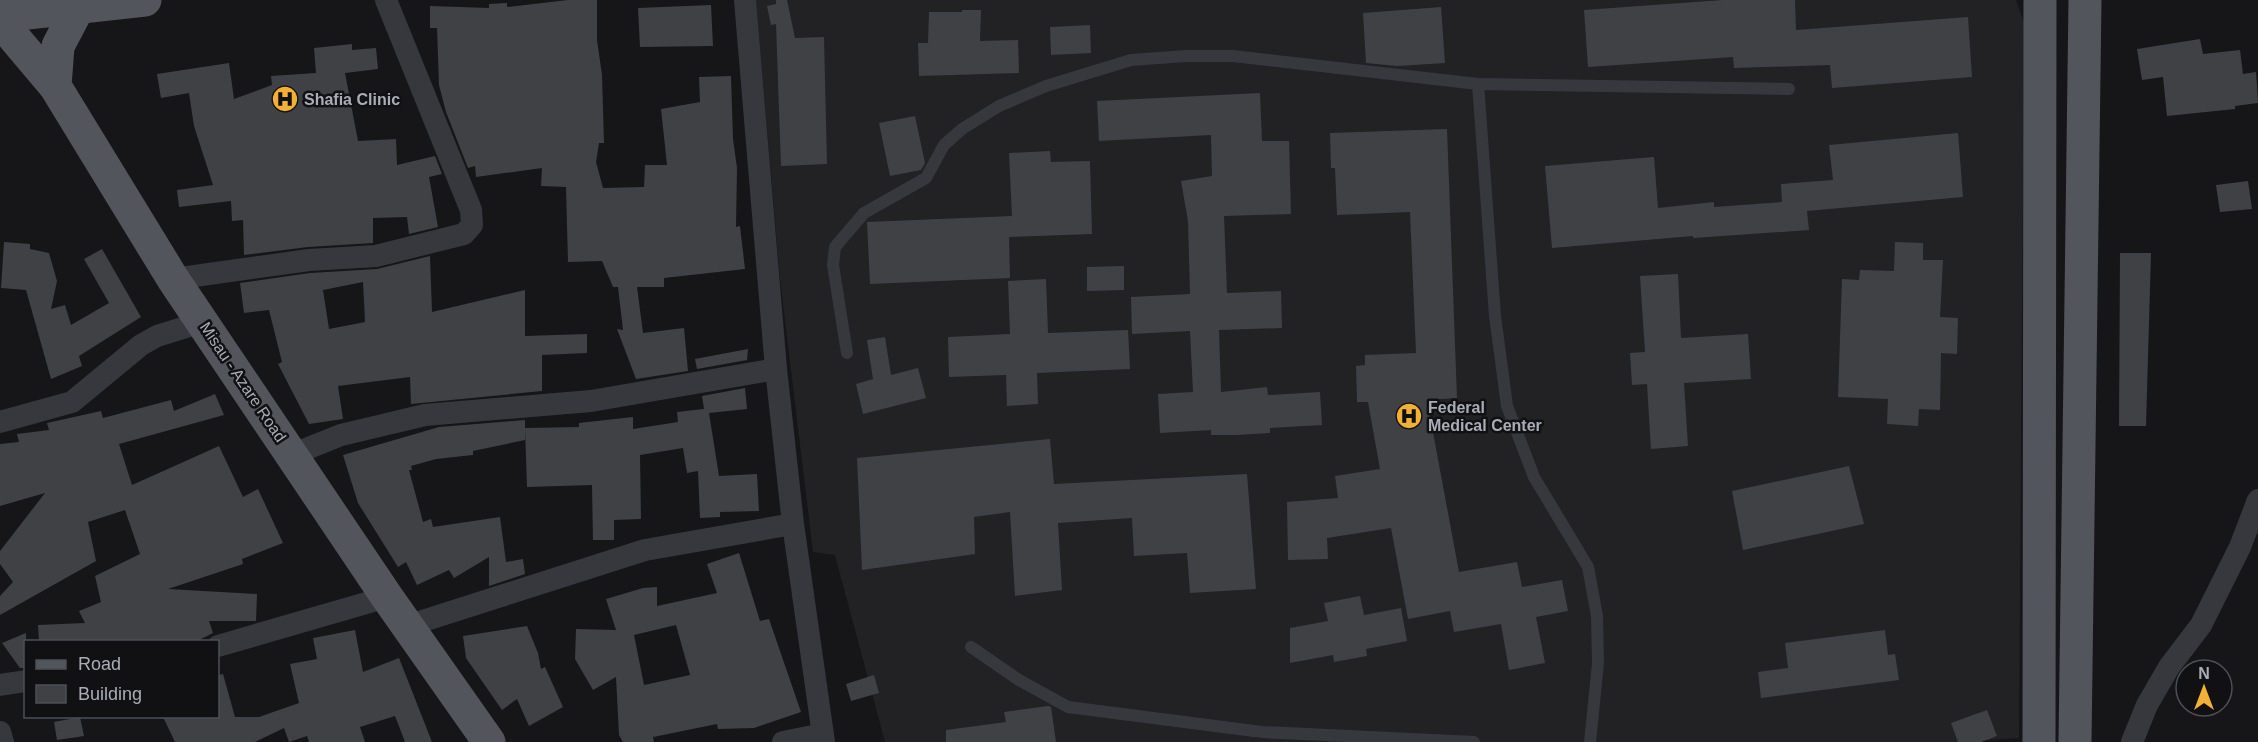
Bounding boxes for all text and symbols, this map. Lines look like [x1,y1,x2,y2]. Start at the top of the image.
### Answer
hospital icon: Shafia Clinic [270,84,300,114]
place label: Shafia Clinic [304,91,400,108]
street label: Misau - Azare Road [197,319,289,445]
place label: Federal Medical Center [1428,399,1542,434]
hospital icon: Federal Medical Center [1394,401,1424,431]
legend [24,640,219,718]
text: Road [78,654,121,674]
north arrow [2174,658,2234,718]
text: N [2198,665,2210,682]
text: Building [78,684,142,704]

